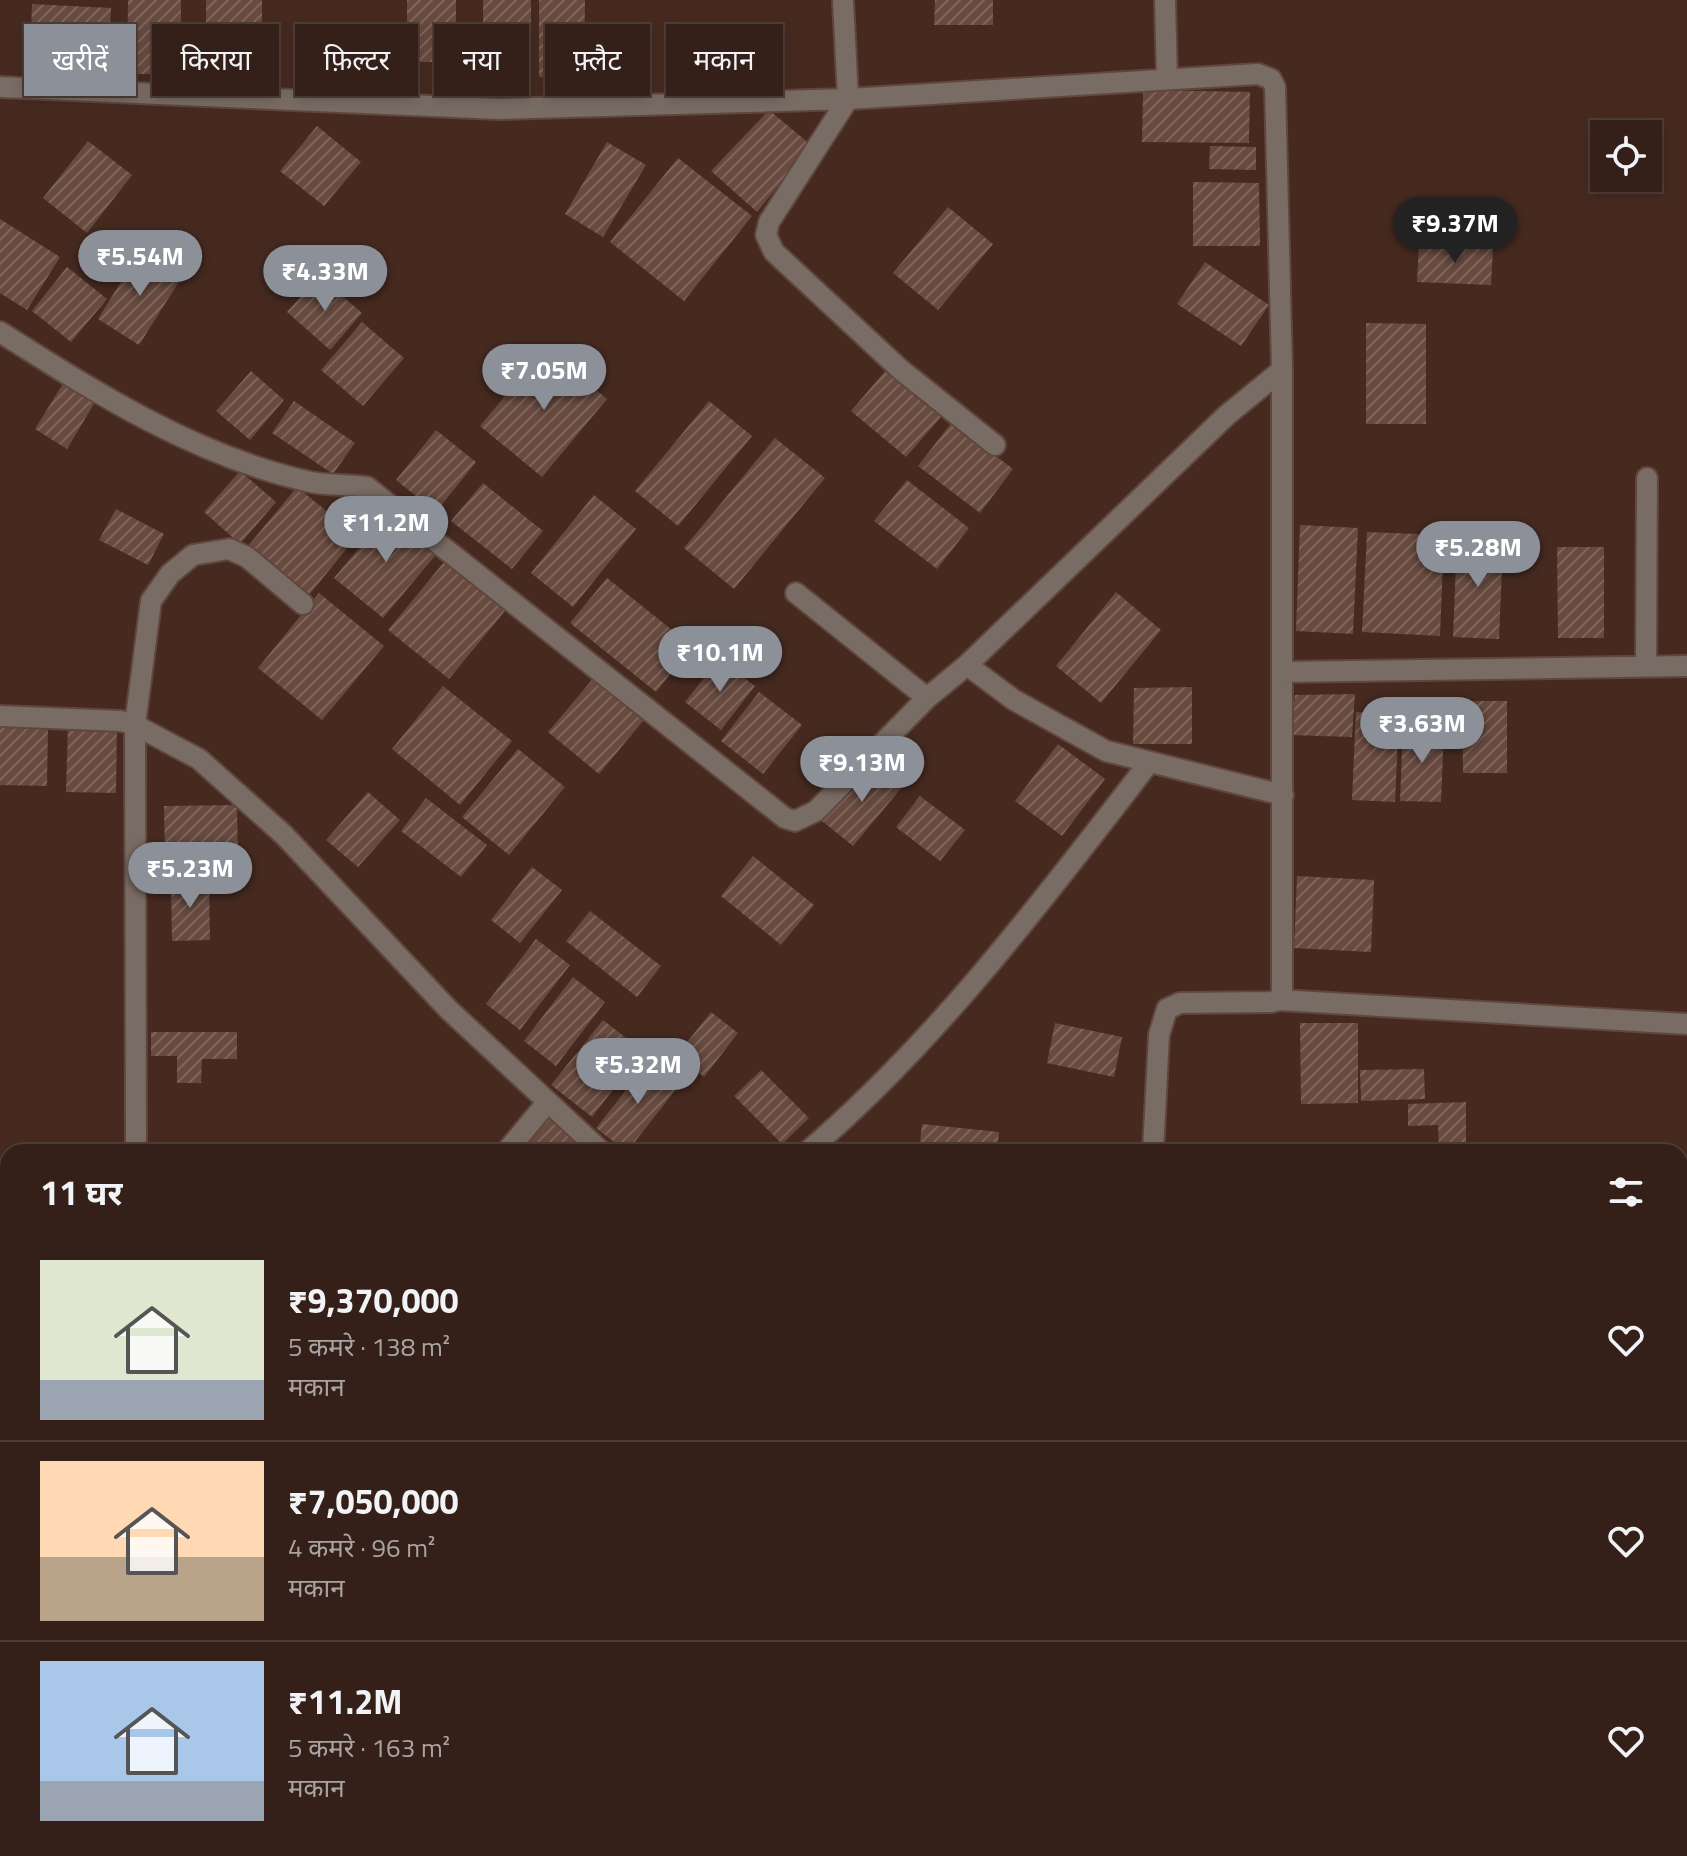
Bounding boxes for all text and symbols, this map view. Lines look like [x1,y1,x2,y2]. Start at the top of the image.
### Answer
chip: खरीदें [24,24,136,96]
chip: किराया [152,24,279,96]
chip: फ़िल्टर [295,24,418,96]
chip: नया [434,24,529,96]
chip: फ़्लैट [545,24,650,96]
chip: मकान [666,24,783,96]
map controls [1590,120,1662,192]
button: locate [1590,120,1662,192]
pin: ₹9.37M [1390,197,1520,265]
text: ₹9.37M [1411,203,1499,242]
pin: ₹5.54M [75,230,205,298]
text: ₹5.54M [96,236,184,275]
pin: ₹4.33M [260,245,390,313]
text: ₹4.33M [281,251,369,290]
pin: ₹7.05M [479,344,609,412]
text: ₹7.05M [500,350,588,389]
pin: ₹11.2M [321,496,451,564]
text: ₹11.2M [342,502,430,541]
pin: ₹5.28M [1413,521,1543,589]
text: ₹5.28M [1434,527,1522,566]
pin: ₹10.1M [655,626,785,694]
text: ₹10.1M [676,632,764,671]
pin: ₹3.63M [1357,697,1487,765]
text: ₹3.63M [1378,703,1466,742]
pin: ₹9.13M [797,736,927,804]
text: ₹9.13M [818,742,906,781]
pin: ₹5.23M [125,842,255,910]
text: ₹5.23M [146,848,234,887]
pin: ₹5.32M [573,1038,703,1106]
text: ₹5.32M [594,1044,682,1083]
text: 11 घर [40,1166,123,1218]
icon: filters [1604,1170,1648,1214]
text: ₹9,370,000 [288,1274,459,1326]
icon: home [104,1292,200,1388]
icon: heart [1604,1318,1648,1362]
text: 5 कमरे · 138 m² [288,1327,450,1366]
text: मकान [288,1367,345,1406]
text: ₹7,050,000 [288,1475,459,1527]
icon: home [104,1493,200,1589]
icon: heart [1604,1519,1648,1563]
text: 4 कमरे · 96 m² [288,1528,435,1567]
text: मकान [288,1568,345,1607]
text: ₹11.2M [288,1675,402,1727]
icon: home [104,1693,200,1789]
icon: heart [1604,1719,1648,1763]
text: 5 कमरे · 163 m² [288,1728,450,1767]
text: मकान [288,1768,345,1807]

